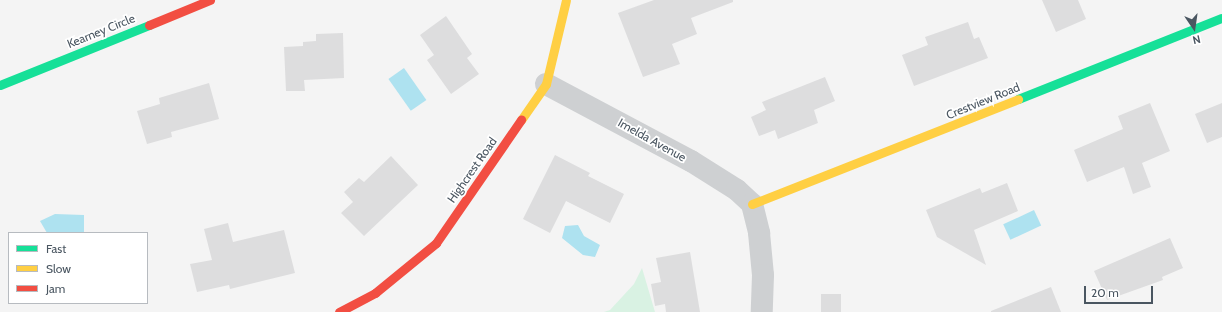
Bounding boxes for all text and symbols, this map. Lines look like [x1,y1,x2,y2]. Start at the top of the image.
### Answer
north arrow [1174,8,1214,48]
street label: Kearney Circle [65,11,137,51]
text: N [1191,32,1202,47]
street label: Crestview Road [944,80,1022,122]
street label: Imelda Avenue [615,115,689,165]
street label: Highcrest Road [444,135,500,205]
legend [8,232,148,304]
text: Fast [46,241,66,256]
text: Slow [46,261,71,276]
scale bar [1086,278,1155,304]
text: Jam [46,281,65,296]
text: 20 m [1091,285,1119,300]

